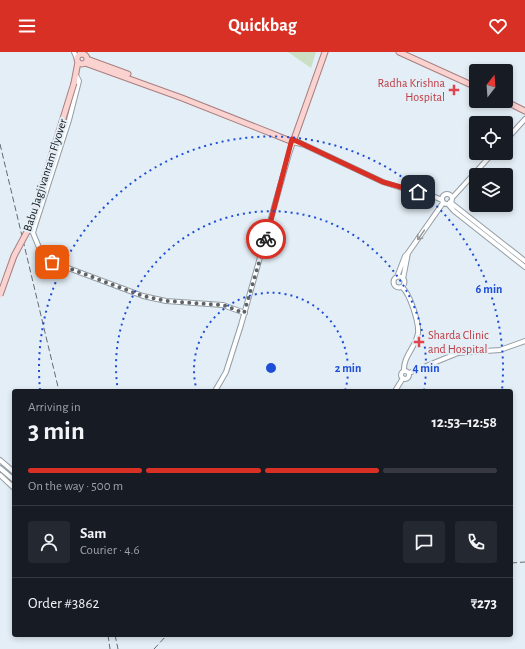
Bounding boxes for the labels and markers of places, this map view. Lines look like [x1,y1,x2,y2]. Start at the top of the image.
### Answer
place label: Radha Krishna Hospital [378,77,445,103]
marker: Radha Krishna Hospital [448,84,460,96]
pin [401,175,435,209]
pin [35,245,69,279]
place label: Sharda Clinic and Hospital [428,329,489,355]
marker: Sharda Clinic and Hospital [413,336,425,348]
centre of rings [264,361,278,375]

